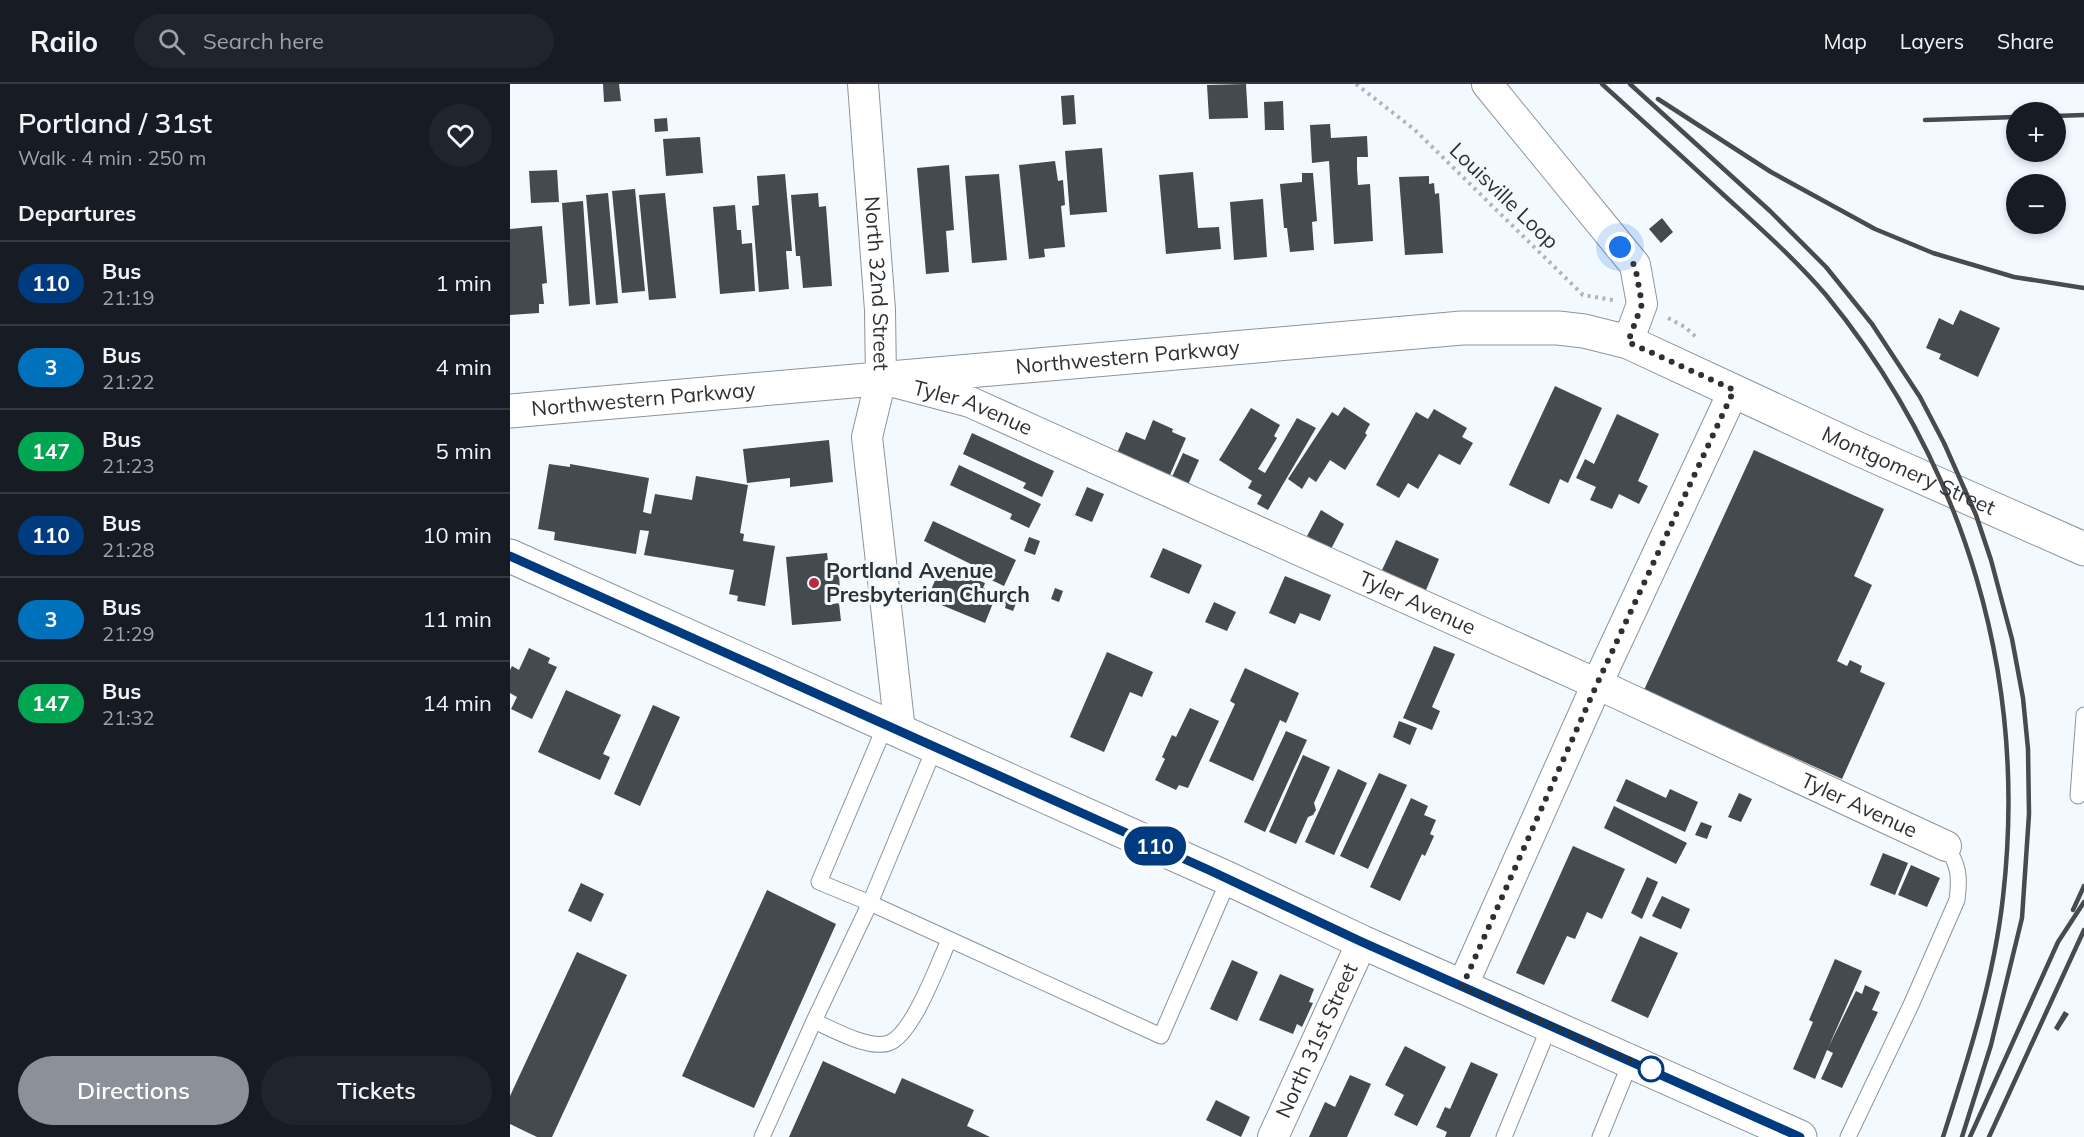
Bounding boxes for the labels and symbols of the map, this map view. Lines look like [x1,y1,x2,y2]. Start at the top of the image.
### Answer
street label: Louisville Loop [1445,137,1565,254]
street label: North 32nd Street [859,195,895,371]
your location [1605,232,1635,262]
street label: Northwestern Parkway [1014,333,1241,379]
street label: Tyler Avenue [911,374,1037,440]
street label: Northwestern Parkway [530,376,757,421]
street label: Montgomery Street [1818,420,2000,520]
place label: Portland Avenue Presbyterian Church [826,557,1030,607]
street label: Tyler Avenue [1355,565,1480,640]
marker: Portland Avenue Presbyterian Church [807,576,821,590]
street label: Tyler Avenue [1797,767,1922,843]
line badge: 110 [1120,826,1190,866]
street label: North 31st Street [1269,959,1363,1122]
unlabelled marker [1638,1056,1664,1082]

